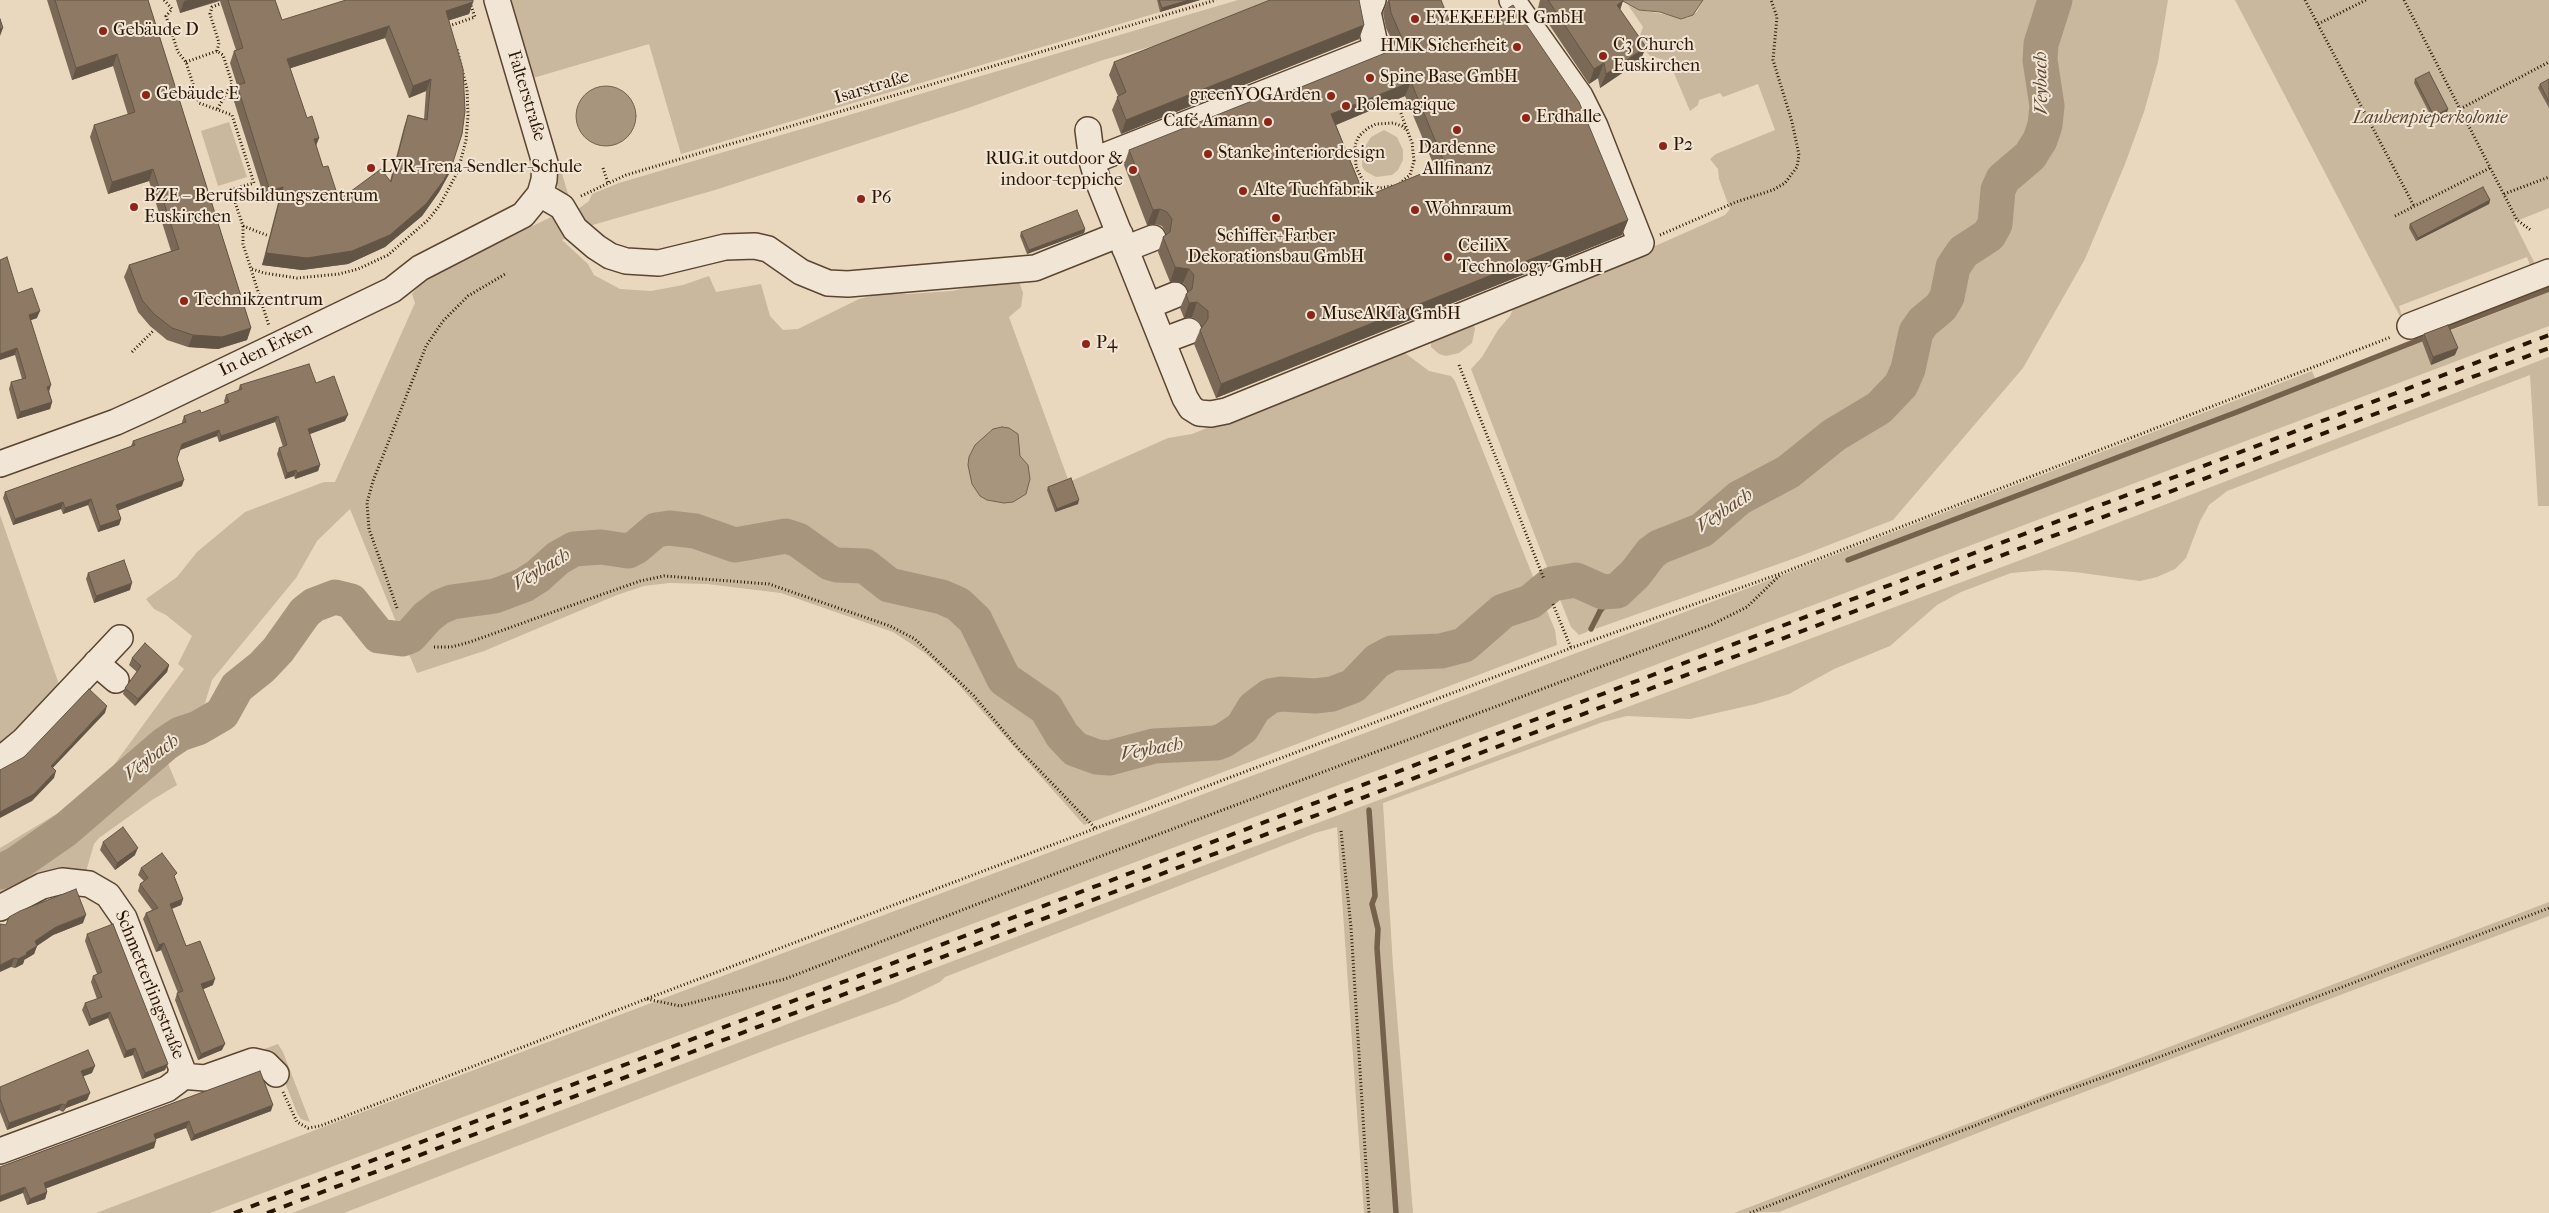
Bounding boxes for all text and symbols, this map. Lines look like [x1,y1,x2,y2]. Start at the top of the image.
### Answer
place label: EYEKEEPER GmbH [1425,8,1584,30]
marker: EYEKEEPER GmbH [1409,13,1421,25]
place label: Gebäude D [113,20,199,42]
marker: Gebäude D [97,25,109,37]
place label: C3 Church Euskirchen [1613,35,1700,78]
place label: HMK Sicherheit [1380,36,1507,58]
marker: HMK Sicherheit [1511,41,1523,53]
street label: Falterstraße [502,48,550,144]
marker: C3 Church Euskirchen [1597,50,1609,62]
water label: Veybach [2030,51,2054,115]
street label: Isarstraße [832,66,912,110]
place label: Spine Base GmbH [1380,67,1518,89]
marker: Spine Base GmbH [1364,72,1376,84]
place label: Gebäude E [156,84,239,106]
place label: greenYOGArden [1190,85,1321,107]
marker: Gebäude E [140,89,152,101]
marker: greenYOGArden [1325,90,1337,102]
place label: Polemagique [1356,95,1456,117]
marker: Polemagique [1340,100,1352,112]
place label: Erdhalle [1536,107,1601,129]
park label: Laubenpieperkolonie [2353,108,2507,130]
place label: Café Amann [1163,111,1258,133]
marker: Erdhalle [1520,112,1532,124]
marker: Café Amann [1262,116,1274,128]
marker: Dardenne Allfinanz [1451,124,1463,136]
place label: P2 [1673,135,1693,157]
place label: Dardenne Allfinanz [1418,138,1496,180]
marker: P2 [1657,140,1669,152]
place label: Stanke interiordesign [1218,143,1385,165]
marker: Stanke interiordesign [1202,148,1214,160]
place label: RUG.it outdoor & indoor-teppiche [985,149,1123,192]
place label: LVR-Irena-Sendler-Schule [381,157,582,179]
marker: LVR-Irena-Sendler-Schule [365,162,377,174]
marker: RUG.it outdoor & indoor-teppiche [1127,164,1139,176]
place label: Alte Tuchfabrik [1253,180,1374,202]
marker: Alte Tuchfabrik [1237,185,1249,197]
place label: BZE – Berufsbildungszentrum Euskirchen [144,186,378,228]
place label: P6 [871,188,892,210]
marker: P6 [855,193,867,205]
place label: Wohnraum [1425,199,1512,221]
marker: BZE – Berufsbildungszentrum Euskirchen [128,201,140,213]
marker: Wohnraum [1409,204,1421,216]
marker: Schiffer+Farber Dekorationsbau GmbH [1270,212,1282,224]
place label: Schiffer+Farber Dekorationsbau GmbH [1187,226,1365,268]
place label: CeiliX Technology GmbH [1458,236,1603,278]
marker: CeiliX Technology GmbH [1442,251,1454,263]
place label: Technikzentrum [194,290,323,312]
marker: Technikzentrum [178,295,190,307]
place label: MuseARTa GmbH [1321,304,1461,326]
marker: MuseARTa GmbH [1305,309,1317,321]
street label: In den Erken [216,318,316,382]
place label: P4 [1096,333,1117,355]
marker: P4 [1080,338,1092,350]
water label: Veybach [1692,484,1758,538]
water label: Veybach [509,544,575,596]
water label: Veybach [120,730,184,786]
water label: Veybach [1119,733,1185,767]
street label: Schmetterlingstraße [109,907,189,1063]

